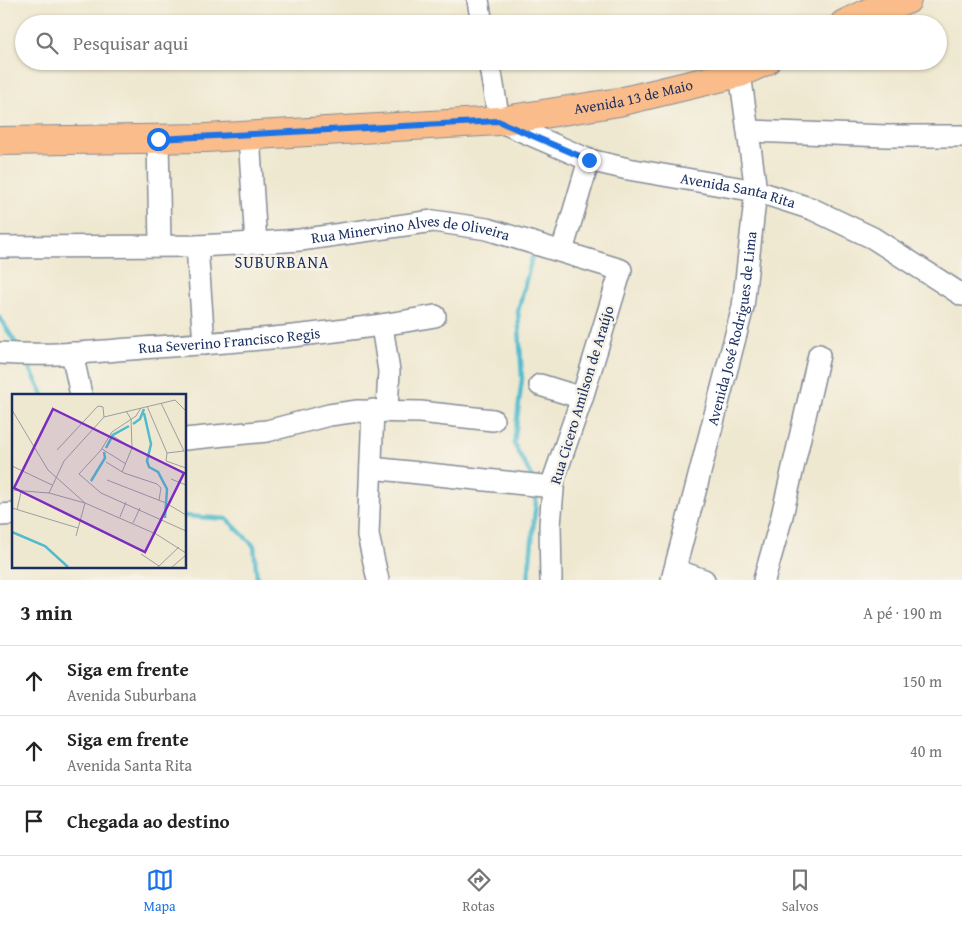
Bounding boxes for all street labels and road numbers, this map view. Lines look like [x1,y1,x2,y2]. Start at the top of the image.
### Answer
street label: Avenida 13 de Maio [572,74,695,119]
street label: Avenida Santa Rita [679,167,798,213]
street label: Rua Minervino Alves de Oliveira [310,210,512,248]
street label: Avenida José Rodrigues de Lima [702,230,761,428]
street label: Rua Cicero Amilson de Araújo [544,303,619,487]
street label: Rua Severino Francisco Regis [138,322,321,358]

